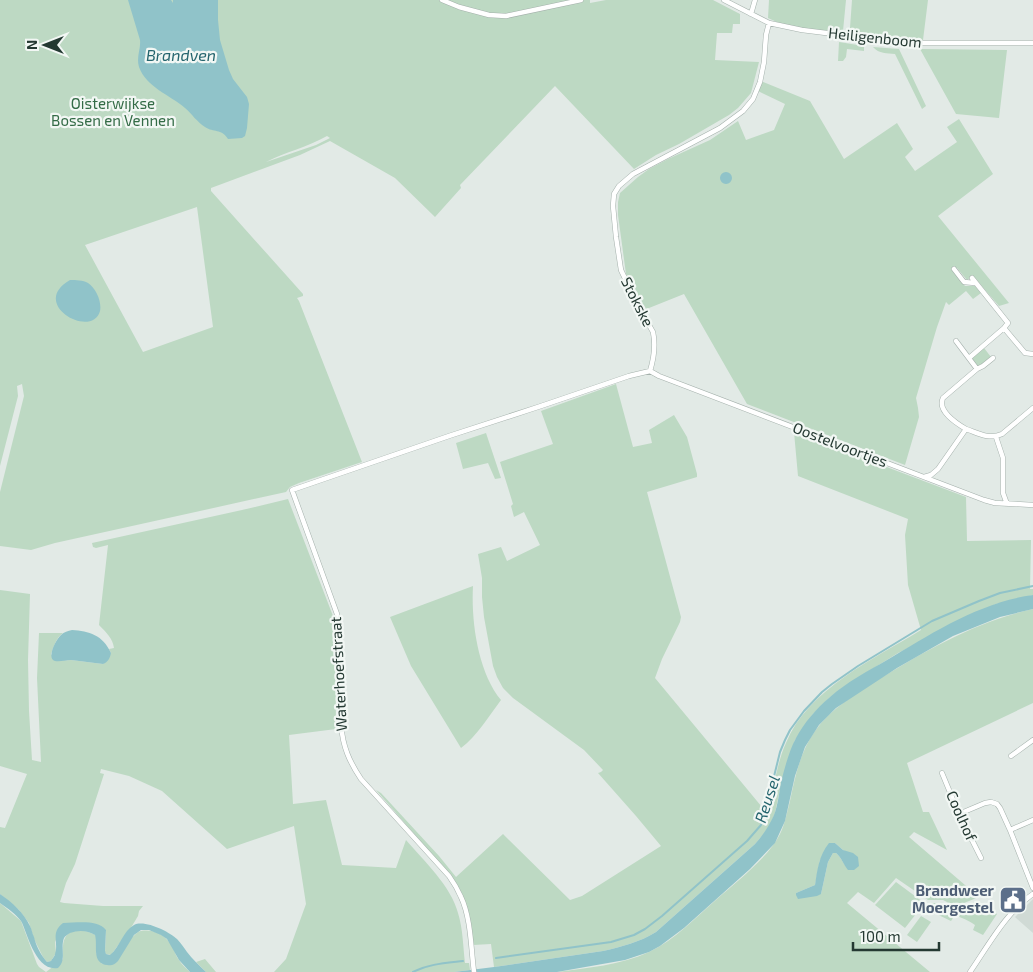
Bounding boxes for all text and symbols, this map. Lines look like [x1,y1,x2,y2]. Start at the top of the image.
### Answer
north arrow [20,20,70,70]
street label: Heiligenboom [828,23,923,51]
text: N [23,40,40,50]
water label: Brandven [146,45,216,64]
park label: Oisterwijkse Bossen en Vennen [51,94,175,129]
street label: Stokske [618,274,658,329]
street label: Oostelvoortjes [790,418,890,471]
street label: Waterhoefstraat [326,616,350,732]
water label: Reusel [750,773,783,825]
street label: Coolhof [943,788,981,844]
place label: Brandweer Moergestel [912,881,995,916]
public building icon: Brandweer Moergestel [998,885,1028,915]
scale bar [853,920,939,952]
text: 100 m [860,927,901,945]

